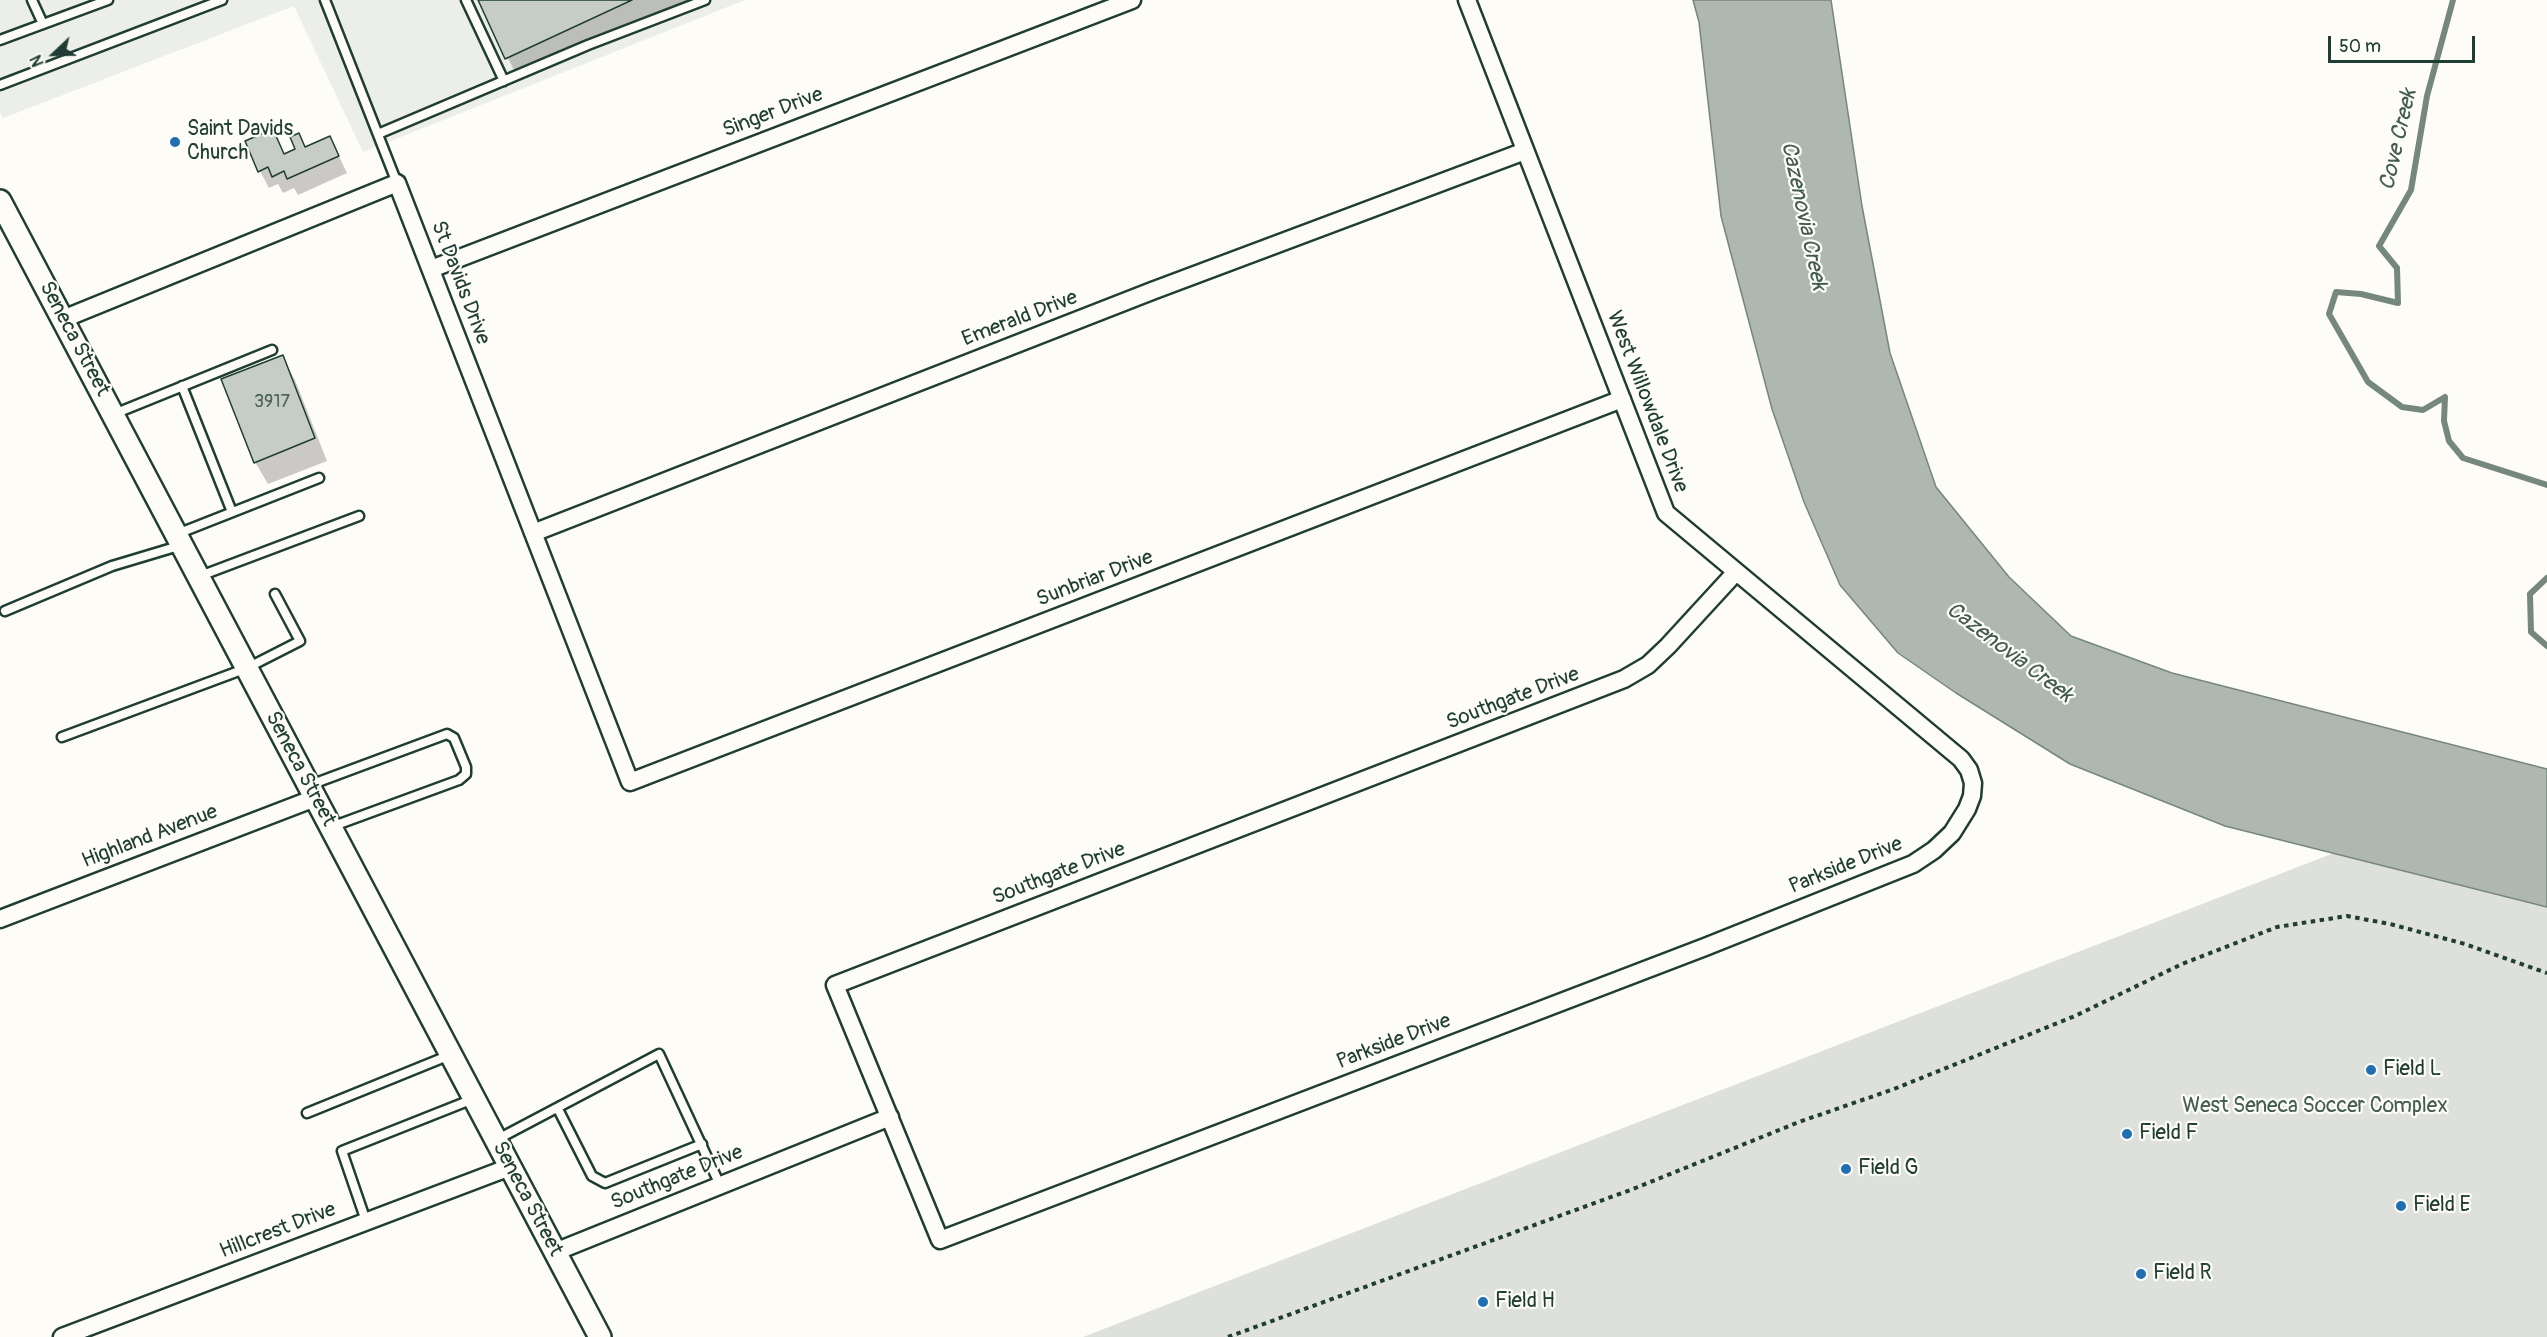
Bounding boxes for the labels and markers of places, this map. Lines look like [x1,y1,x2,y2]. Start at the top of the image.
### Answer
place label: Saint Davids Church [187,117,293,167]
marker: Saint Davids Church [168,135,182,149]
place label: Field L [2383,1057,2441,1083]
marker: Field L [2364,1063,2378,1077]
place label: Field F [2139,1121,2198,1147]
marker: Field F [2120,1127,2134,1141]
place label: Field G [1858,1156,1919,1182]
marker: Field G [1839,1162,1853,1176]
place label: Field E [2413,1193,2470,1219]
marker: Field E [2394,1199,2408,1213]
place label: Field R [2153,1261,2212,1287]
marker: Field R [2134,1267,2148,1281]
place label: Field H [1495,1289,1555,1315]
marker: Field H [1476,1295,1490,1309]

